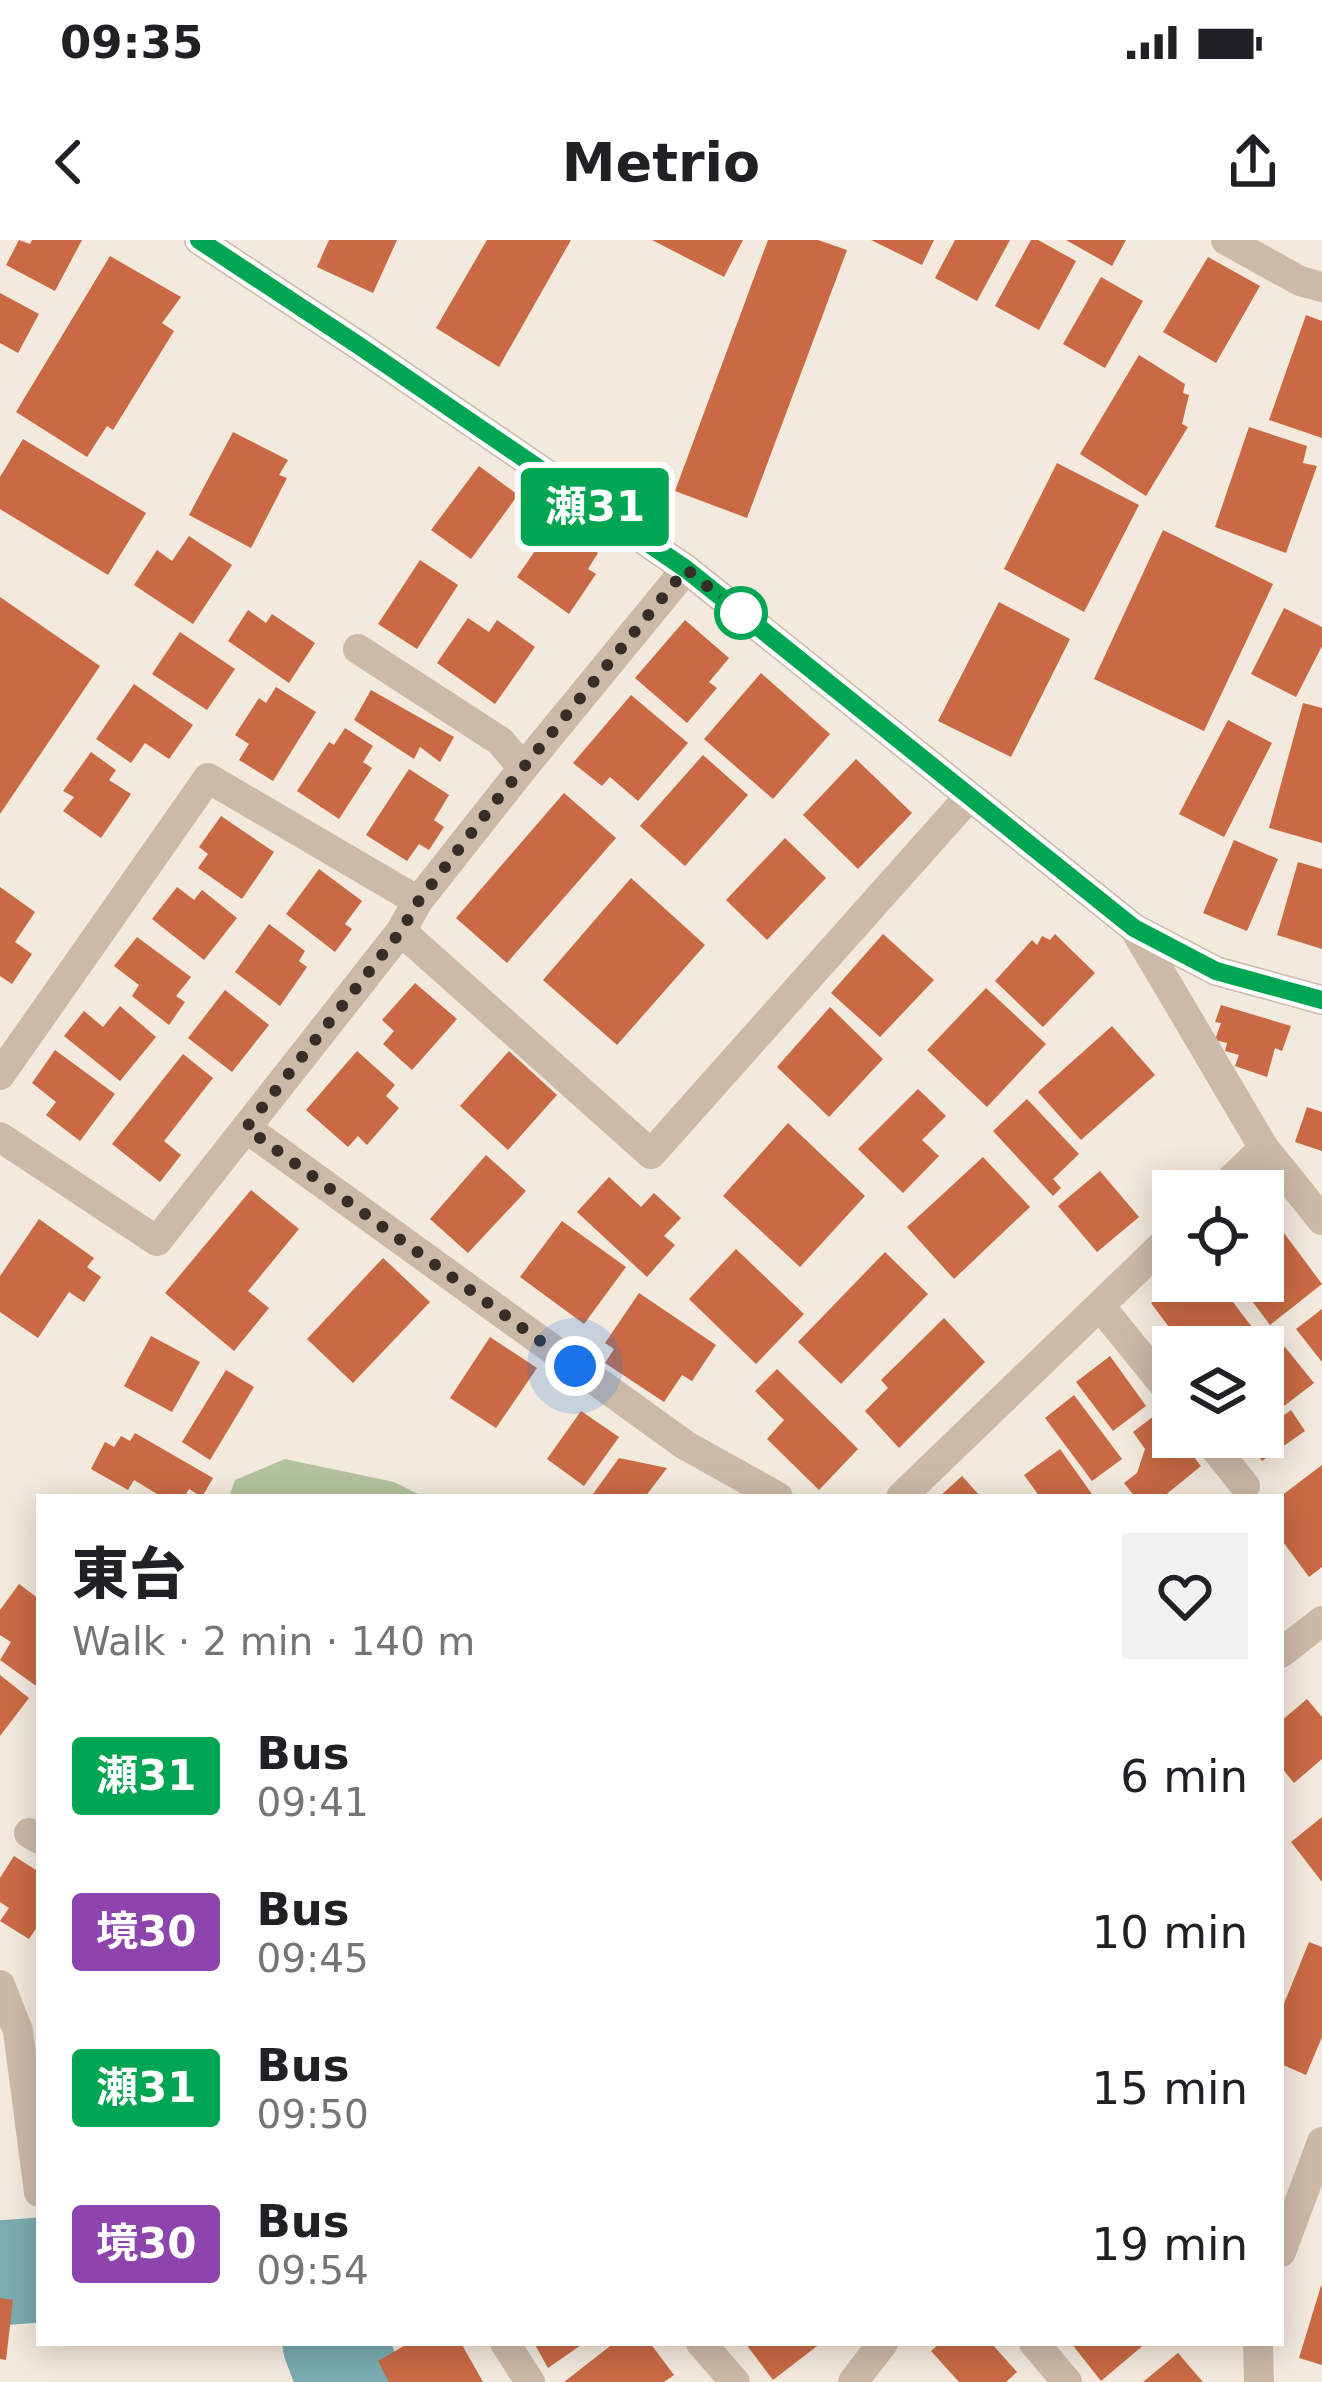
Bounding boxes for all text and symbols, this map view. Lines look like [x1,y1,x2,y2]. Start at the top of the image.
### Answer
text: 09:35 [60,16,203,69]
icon: back [36,129,102,195]
icon: share [1220,129,1286,195]
text: Metrio [562,131,760,194]
line badge: 瀬31 [526,468,664,546]
text: 瀬31 [545,482,645,531]
unlabelled marker [716,588,766,638]
map controls [1152,1170,1284,1458]
button: locate [1152,1170,1284,1302]
button: layers [1152,1326,1284,1458]
your location [545,1336,605,1396]
button: heart [1122,1533,1248,1659]
text: 東台 [72,1541,186,1607]
text: Walk · 2 min · 140 m [72,1619,475,1664]
text: Bus [256,1727,350,1780]
text: 6 min [1120,1750,1248,1803]
text: 瀬31 [96,1751,196,1800]
text: 09:41 [256,1780,369,1825]
text: Bus [256,1883,350,1936]
text: 10 min [1092,1906,1248,1959]
text: 境30 [96,1907,196,1956]
text: 09:45 [256,1936,369,1981]
text: Bus [256,2039,350,2092]
text: 15 min [1092,2062,1248,2115]
text: 瀬31 [96,2063,196,2112]
text: 09:50 [256,2092,369,2137]
text: Bus [256,2195,350,2248]
text: 19 min [1092,2218,1248,2271]
text: 境30 [96,2219,196,2268]
text: 09:54 [256,2248,369,2293]

